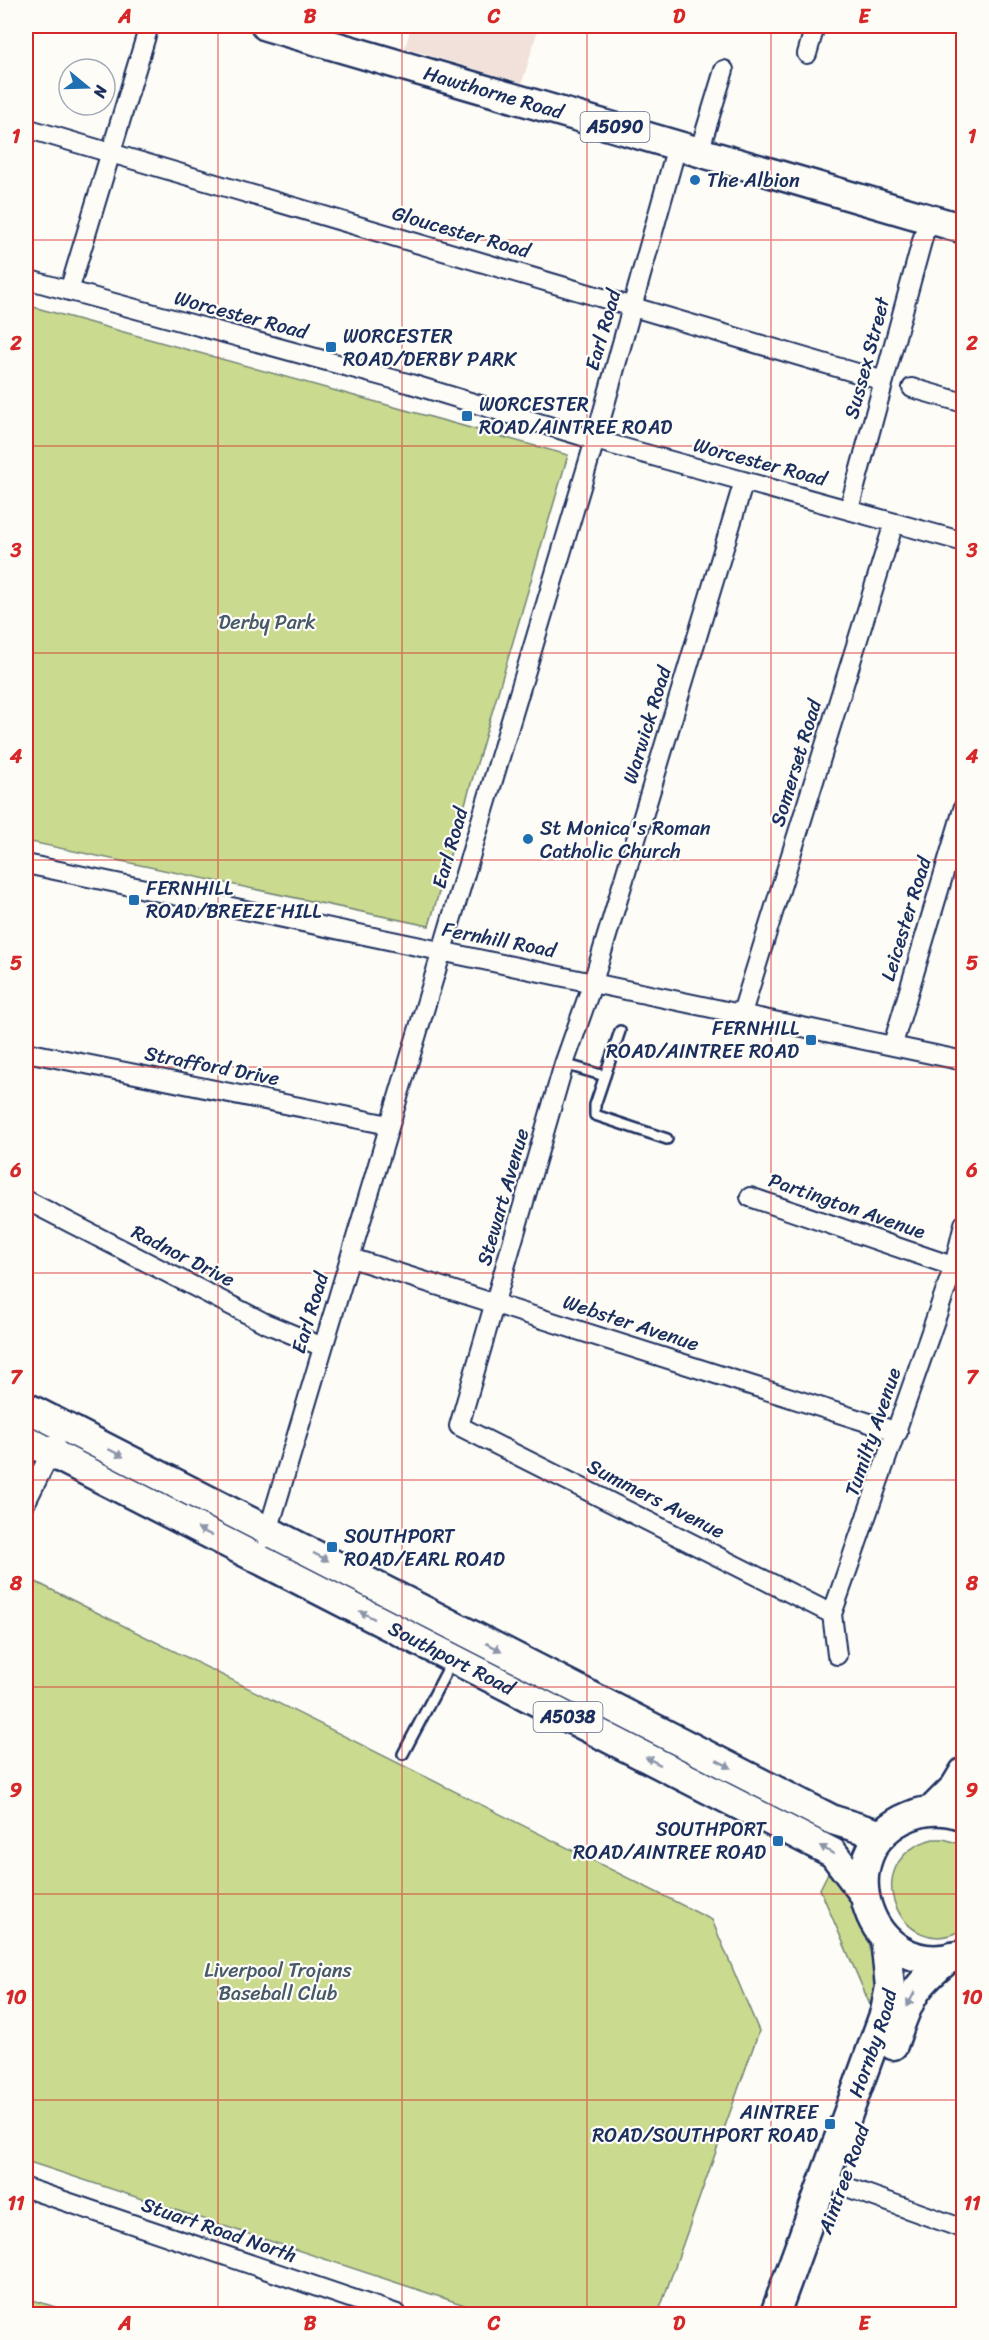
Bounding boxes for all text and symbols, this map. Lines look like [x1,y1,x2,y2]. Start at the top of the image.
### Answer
text: A [117,0,132,34]
text: B [304,0,317,34]
text: C [487,0,501,34]
text: D [673,0,686,34]
text: E [858,0,871,34]
street label: Hawthorne Road [419,55,569,130]
north arrow [57,57,117,117]
text: N [85,81,117,103]
road number: A5090 [580,112,650,142]
text: 1 [12,119,21,154]
text: 1 [968,119,977,154]
place label: The Albion [707,163,800,198]
marker: The Albion [688,173,702,187]
street label: Gloucester Road [388,196,536,269]
street label: Worcester Road [170,280,313,350]
street label: Earl Road [575,284,632,375]
street label: Sussex Street [834,292,900,423]
place label: WORCESTER ROAD/DERBY PARK [343,319,518,377]
text: 2 [9,326,22,361]
text: 2 [965,326,978,361]
marker: WORCESTER ROAD/DERBY PARK [324,340,338,354]
place label: WORCESTER ROAD/AINTREE ROAD [479,387,672,445]
marker: WORCESTER ROAD/AINTREE ROAD [460,409,474,423]
street label: Worcester Road [689,427,832,497]
text: 3 [10,533,22,568]
text: 3 [966,533,978,568]
park label: Derby Park [218,605,316,640]
street label: Warwick Road [613,660,682,788]
street label: Somerset Road [760,694,832,831]
text: 4 [9,739,23,774]
text: 4 [965,739,979,774]
street label: Earl Road [422,802,479,893]
place label: St Monica's Roman Catholic Church [540,811,711,869]
marker: St Monica's Roman Catholic Church [521,832,535,846]
street label: Leicester Road [870,851,942,986]
place label: FERNHILL ROAD/BREEZE HILL [146,871,322,929]
marker: FERNHILL ROAD/BREEZE HILL [127,893,141,907]
street label: Fernhill Road [439,912,560,968]
text: 5 [10,946,22,981]
text: 5 [966,946,978,981]
place label: FERNHILL ROAD/AINTREE ROAD [606,1011,800,1069]
marker: FERNHILL ROAD/AINTREE ROAD [804,1033,818,1047]
street label: Strafford Drive [142,1036,282,1096]
street label: Stewart Avenue [467,1124,539,1270]
text: 6 [9,1153,22,1188]
text: 6 [965,1153,978,1188]
street label: Partington Avenue [764,1163,931,1249]
street label: Radnor Drive [125,1215,241,1297]
street label: Earl Road [281,1267,339,1358]
street label: Webster Avenue [558,1284,704,1362]
text: 7 [10,1360,23,1395]
text: 7 [966,1360,979,1395]
street label: Tumilty Avenue [835,1363,912,1501]
one-way arrow [107,1448,124,1458]
street label: Summers Avenue [581,1449,731,1549]
place label: SOUTHPORT ROAD/EARL ROAD [344,1519,505,1577]
one-way arrow [196,1527,213,1537]
marker: SOUTHPORT ROAD/EARL ROAD [325,1540,339,1554]
one-way arrow [312,1553,329,1562]
text: 8 [9,1566,23,1601]
text: 8 [965,1566,979,1601]
one-way arrow [359,1611,376,1620]
street label: Southport Road [382,1611,522,1705]
one-way arrow [486,1642,503,1651]
road number: A5038 [534,1702,602,1732]
one-way arrow [645,1756,662,1765]
one-way arrow [715,1759,732,1769]
text: 9 [10,1773,22,1808]
text: 9 [966,1773,978,1808]
place label: SOUTHPORT ROAD/AINTREE ROAD [573,1812,767,1870]
marker: SOUTHPORT ROAD/AINTREE ROAD [771,1834,785,1848]
one-way arrow [818,1845,835,1855]
park label: Liverpool Trojans Baseball Club [204,1953,353,2011]
text: 10 [5,1980,27,2015]
text: 10 [961,1980,983,2015]
street label: Hornby Road [838,1985,907,2102]
one-way arrow [906,1991,916,2008]
place label: AINTREE ROAD/SOUTHPORT ROAD [592,2095,820,2153]
marker: AINTREE ROAD/SOUTHPORT ROAD [823,2117,837,2131]
street label: Aintree Road [808,2118,880,2240]
text: 11 [7,2186,25,2221]
text: 11 [963,2186,981,2221]
street label: Stuart Road North [137,2187,301,2273]
text: A [117,2306,132,2340]
text: B [304,2306,317,2340]
text: C [487,2306,501,2340]
text: D [673,2306,686,2340]
text: E [858,2306,871,2340]

